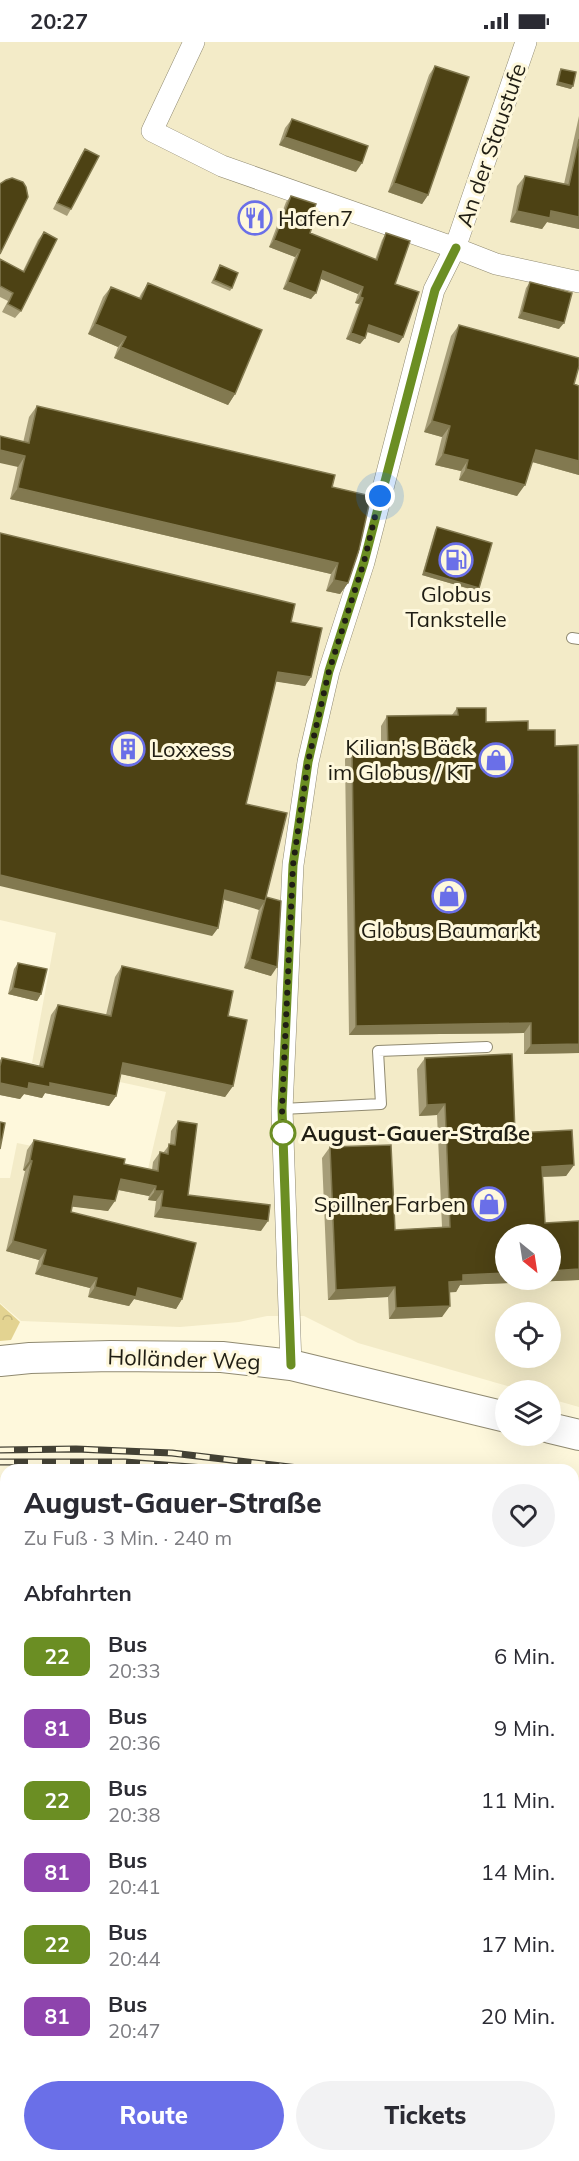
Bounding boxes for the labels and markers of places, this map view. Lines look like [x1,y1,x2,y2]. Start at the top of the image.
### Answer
restaurant icon: Hafen7 [237,200,273,236]
place label: Hafen7 [278,204,353,232]
fuel station icon: Globus Tankstelle [438,542,474,578]
place label: Globus Tankstelle [405,580,507,633]
building icon: Loxxess [110,731,146,767]
place label: Kilian's Bäck im Globus / KT [328,733,474,786]
place label: Loxxess [151,735,232,763]
shop icon: Kilian's Bäck im Globus / KT [478,742,514,778]
shop icon: Globus Baumarkt [431,878,467,914]
place label: Globus Baumarkt [361,916,538,944]
place label: August-Gauer-Straße [301,1119,530,1147]
marker: August-Gauer-Straße [270,1120,296,1146]
shop icon: Spillner Farben [471,1186,507,1222]
place label: Spillner Farben [314,1190,466,1218]

